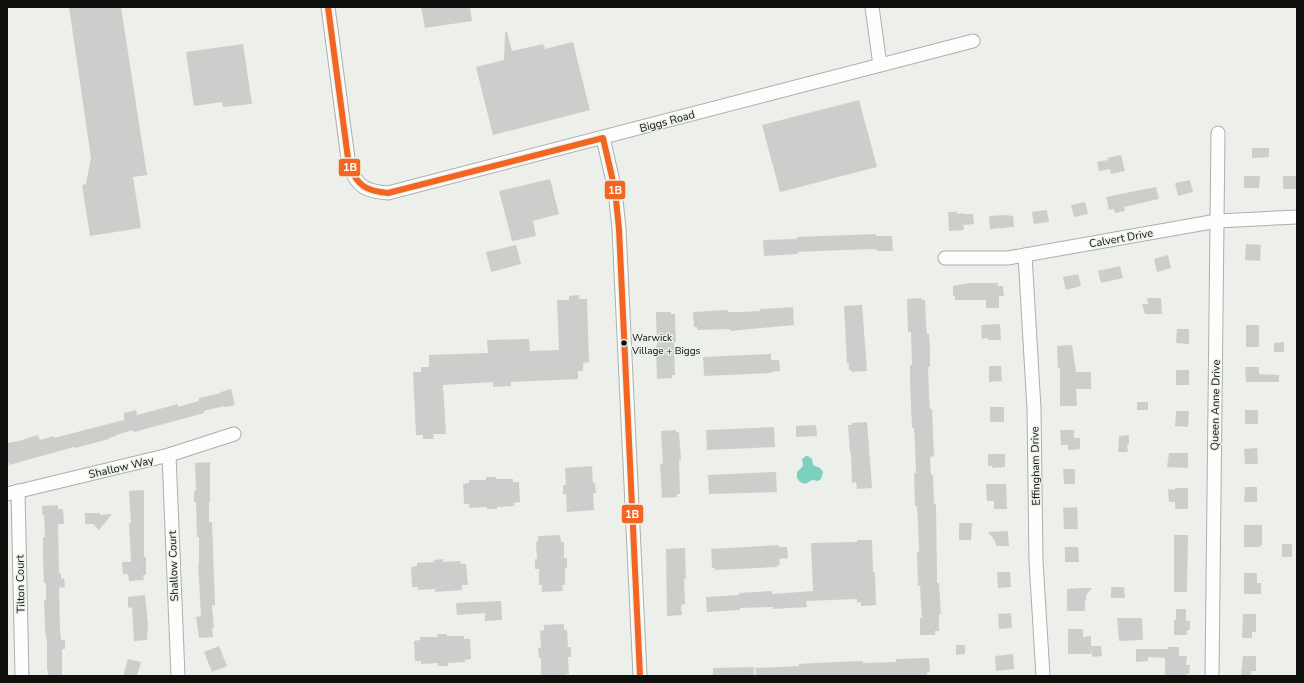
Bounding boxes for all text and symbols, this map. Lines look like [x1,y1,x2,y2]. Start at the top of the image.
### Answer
street label: Biggs Road [638,107,696,136]
line badge: 1B [338,158,361,177]
text: 1B [343,160,357,175]
line badge: 1B [604,180,626,200]
text: 1B [608,183,622,198]
street label: Calvert Drive [1088,225,1154,251]
place label: Warwick Village + Biggs [631,331,701,358]
marker: Warwick Village + Biggs [619,338,629,348]
street label: Queen Anne Drive [1207,359,1224,450]
street label: Effingham Drive [1027,426,1044,506]
street label: Shallow Way [87,453,155,482]
line badge: 1B [621,504,644,524]
text: 1B [625,507,639,522]
street label: Shallow Court [165,530,182,602]
street label: Tilton Court [12,554,29,613]

